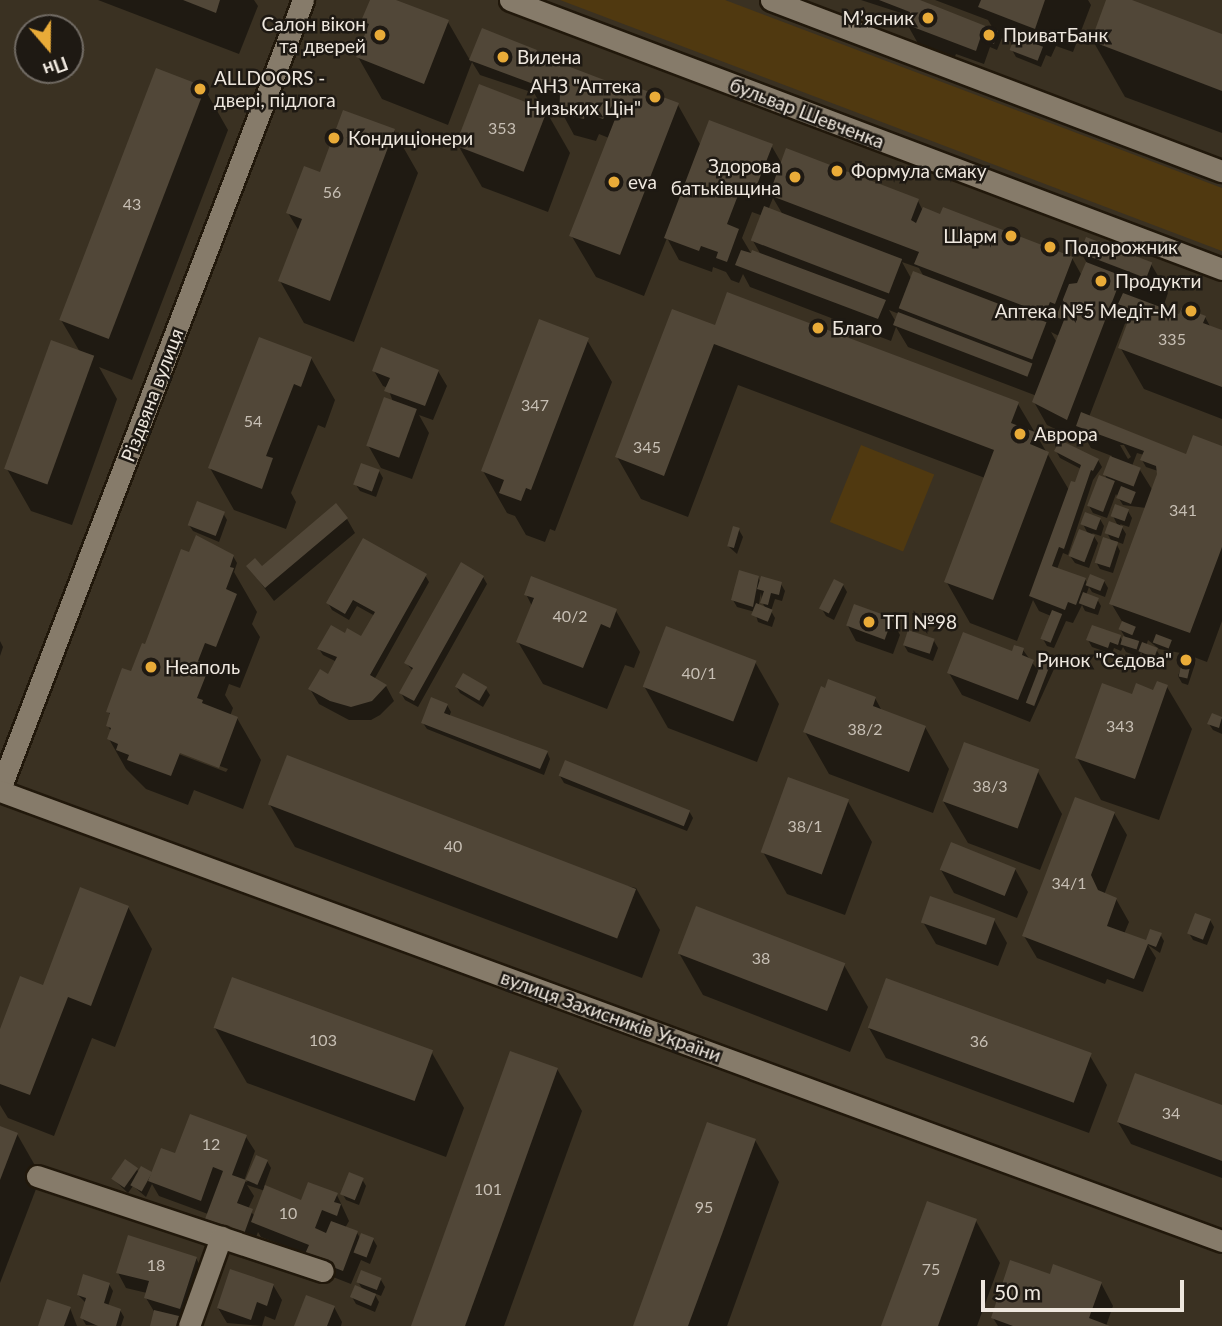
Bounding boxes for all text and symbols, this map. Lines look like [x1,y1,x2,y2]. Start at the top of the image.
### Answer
place label: Мʼясник [842,7,914,29]
marker: Мʼясник [920,10,936,26]
place label: Салон вікон та дверей [262,13,366,57]
north arrow [14,14,84,84]
place label: ПриватБанк [1003,24,1108,46]
marker: Салон вікон та дверей [372,27,388,43]
marker: ПриватБанк [981,27,997,43]
place label: Вилена [517,46,581,68]
marker: Вилена [495,49,511,65]
text: Пн [40,52,71,82]
place label: ALLDOORS - двері, підлога [214,67,336,111]
street label: бульвар Шевченка [727,73,887,153]
place label: АНЗ "Аптека Низьких Цiн" [526,75,641,119]
marker: ALLDOORS - двері, підлога [192,81,208,97]
marker: АНЗ "Аптека Низьких Цiн" [647,89,663,105]
house number: 353 [488,118,516,138]
place label: Кондиціонери [348,127,473,149]
marker: Кондиціонери [326,130,342,146]
place label: Здорова батьківщина [671,155,781,199]
place label: Формула смаку [851,160,986,182]
marker: Формула смаку [829,163,845,179]
marker: Здорова батьківщина [787,169,803,185]
place label: eva [628,171,657,193]
marker: eva [606,174,622,190]
house number: 56 [323,182,341,202]
house number: 43 [123,194,141,214]
place label: Шарм [943,225,997,247]
marker: Шарм [1003,228,1019,244]
place label: Подорожник [1064,236,1178,258]
marker: Подорожник [1042,239,1058,255]
place label: Продукти [1115,270,1201,292]
marker: Продукти [1093,273,1109,289]
place label: Аптека №5 Медіт-М [995,300,1177,322]
marker: Аптека №5 Медіт-М [1183,303,1199,319]
place label: Благо [832,317,882,339]
marker: Благо [810,320,826,336]
street label: Різдвяна вулиця [116,325,188,465]
house number: 335 [1158,329,1186,349]
house number: 347 [521,395,549,415]
house number: 54 [244,411,262,431]
place label: Аврора [1034,423,1098,445]
marker: Аврора [1012,426,1028,442]
house number: 345 [633,437,661,457]
house number: 341 [1169,500,1197,520]
house number: 40/2 [552,606,588,626]
place label: ТП №98 [883,611,957,633]
marker: ТП №98 [861,614,877,630]
place label: Ринок "Сєдова" [1037,649,1172,671]
marker: Ринок "Сєдова" [1178,652,1194,668]
place label: Неаполь [165,656,240,678]
marker: Неаполь [143,659,159,675]
house number: 40/1 [681,663,717,683]
house number: 343 [1106,716,1134,736]
house number: 38/2 [847,719,883,739]
house number: 38/3 [972,776,1008,796]
house number: 38/1 [787,816,823,836]
house number: 40 [444,836,462,856]
house number: 34/1 [1051,873,1087,893]
house number: 38 [752,948,770,968]
street label: вулиця Захисників України [498,966,724,1066]
house number: 103 [309,1030,337,1050]
house number: 36 [970,1031,988,1051]
house number: 34 [1162,1103,1180,1123]
house number: 12 [202,1134,220,1154]
house number: 101 [474,1179,502,1199]
house number: 95 [695,1197,713,1217]
house number: 10 [279,1203,297,1223]
house number: 18 [147,1255,165,1275]
house number: 75 [922,1259,940,1279]
scale bar [984,1266,1187,1310]
text: 50 m [994,1279,1041,1304]

